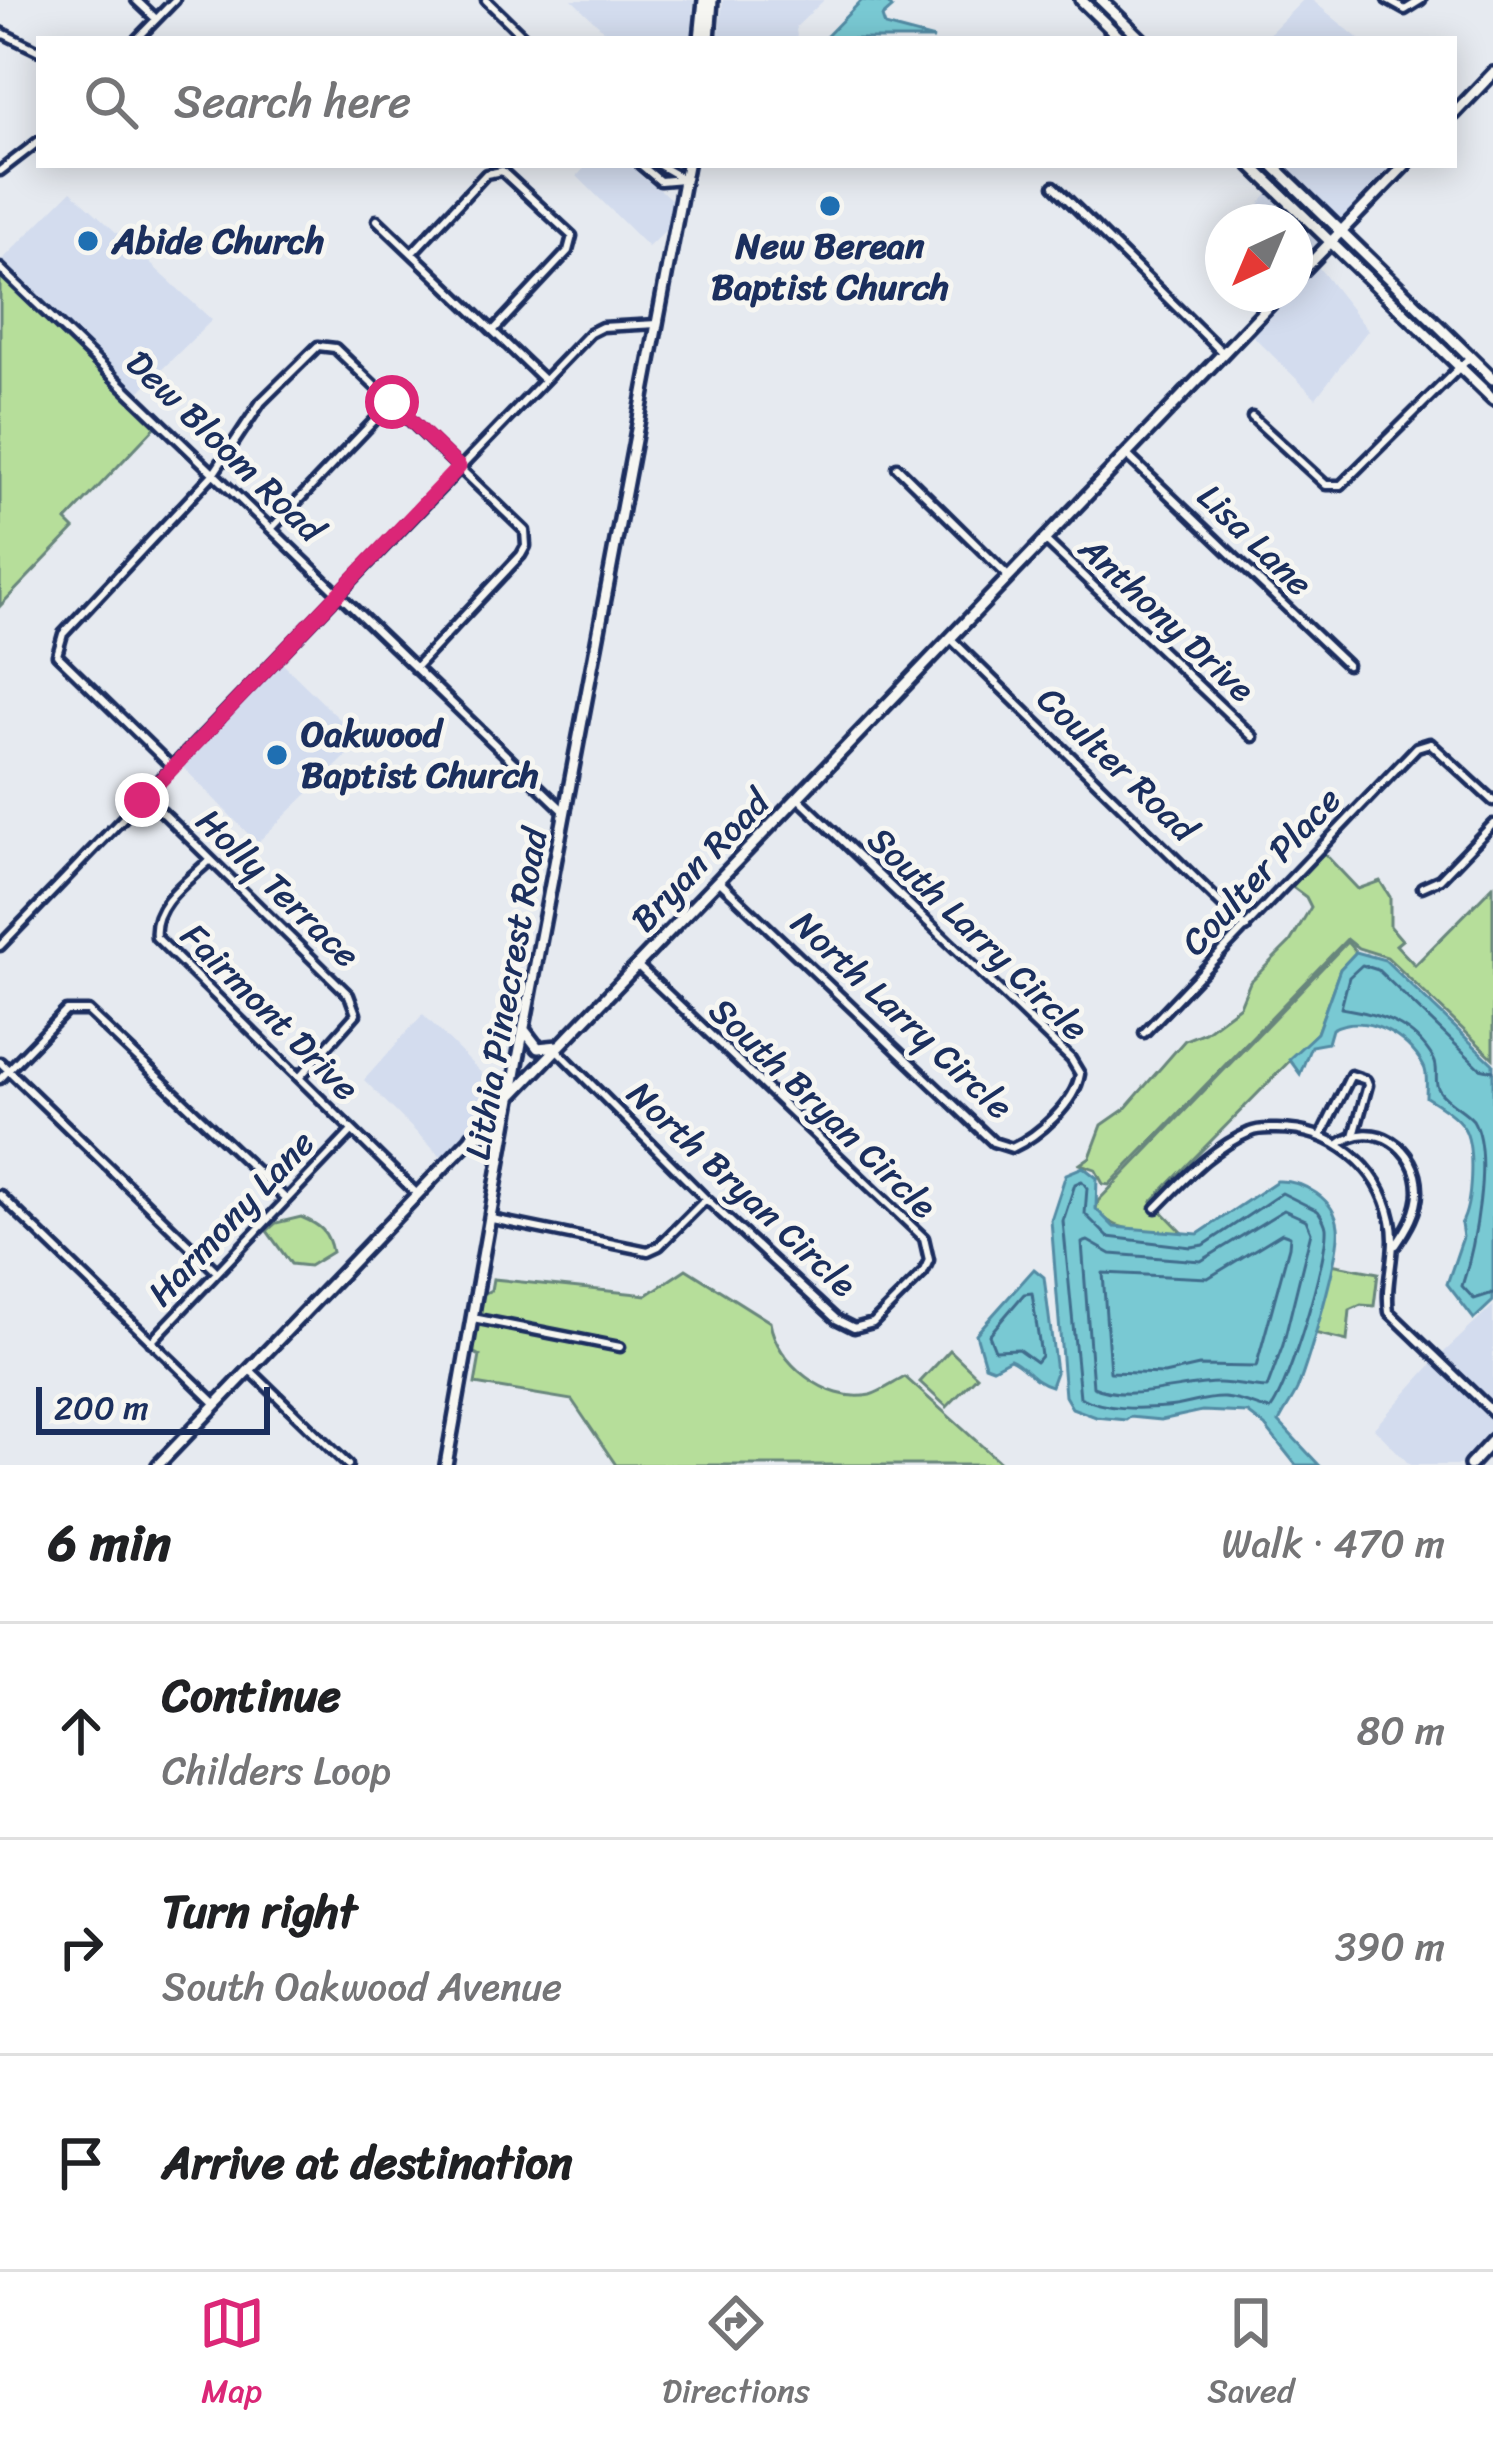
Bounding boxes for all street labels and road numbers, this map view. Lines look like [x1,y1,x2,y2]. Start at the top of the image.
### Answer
street label: Dew Bloom Road [110,334,342,561]
street label: Lisa Lane [1181,467,1329,613]
street label: Anthony Drive [1063,519,1271,719]
street label: Coulter Road [1021,670,1215,860]
street label: Coulter Place [1165,771,1357,971]
street label: Bryan Road [614,772,788,948]
street label: Holly Terrace [180,792,376,984]
street label: South Larry Circle [852,810,1104,1058]
street label: Lithia Pinecrest Road [445,821,567,1165]
street label: North Larry Circle [775,894,1029,1136]
street label: Fairmont Drive [165,907,375,1117]
street label: South Bryan Circle [693,981,953,1235]
street label: North Bryan Circle [611,1064,873,1314]
street label: Harmony Lane [131,1114,331,1322]

